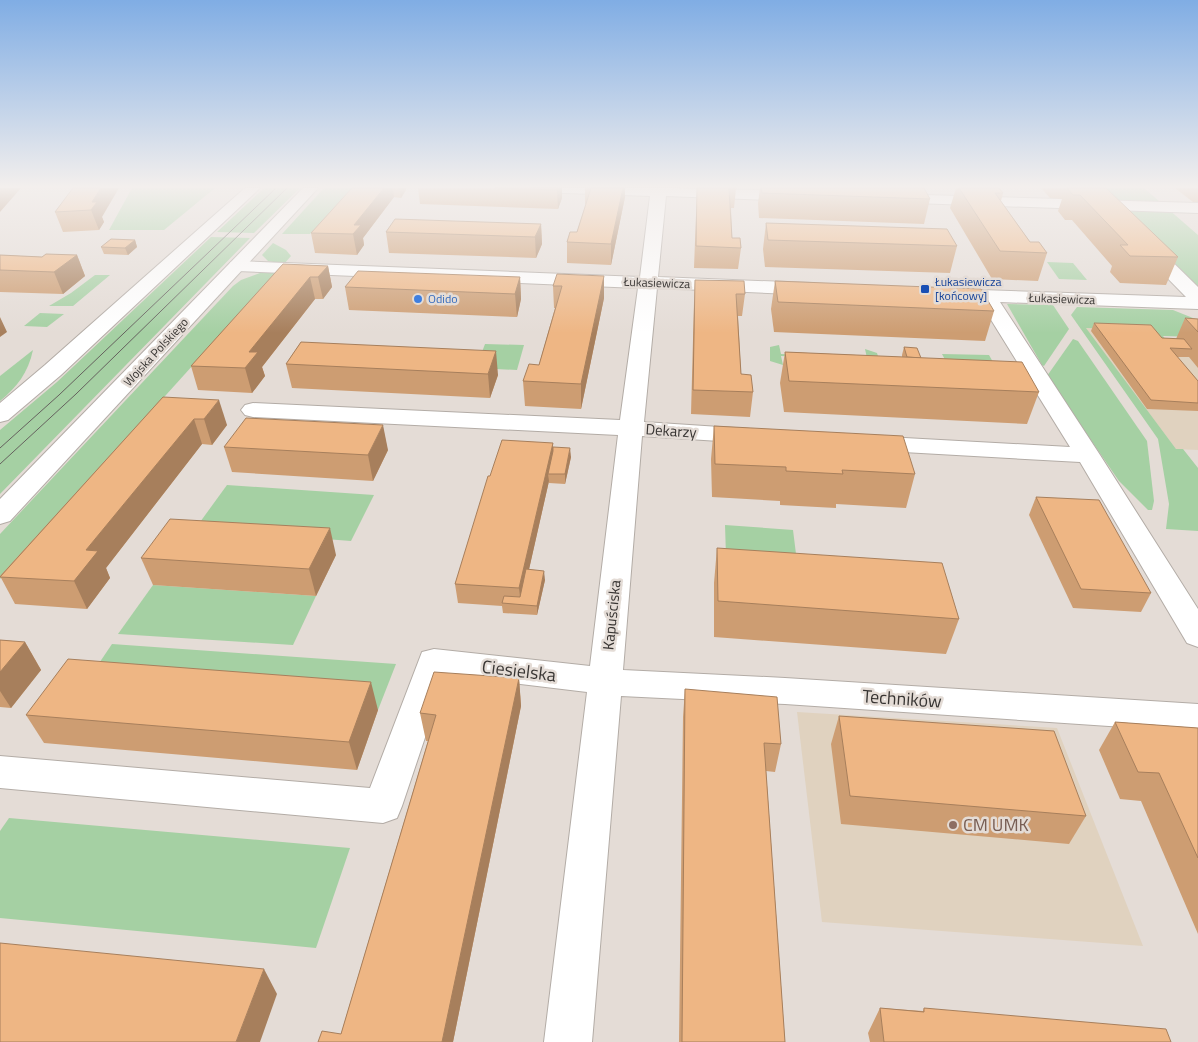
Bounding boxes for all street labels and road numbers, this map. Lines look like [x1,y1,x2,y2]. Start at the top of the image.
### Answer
street label: Łukasiewicza [622,272,691,293]
street label: Łukasiewicza [1027,288,1096,309]
street label: Wojska Polskiego [119,313,193,390]
street label: Dekarzy [645,417,697,444]
street label: Kapuściska [596,578,627,651]
street label: Ciesielska [481,653,558,688]
street label: Techników [861,682,943,715]

